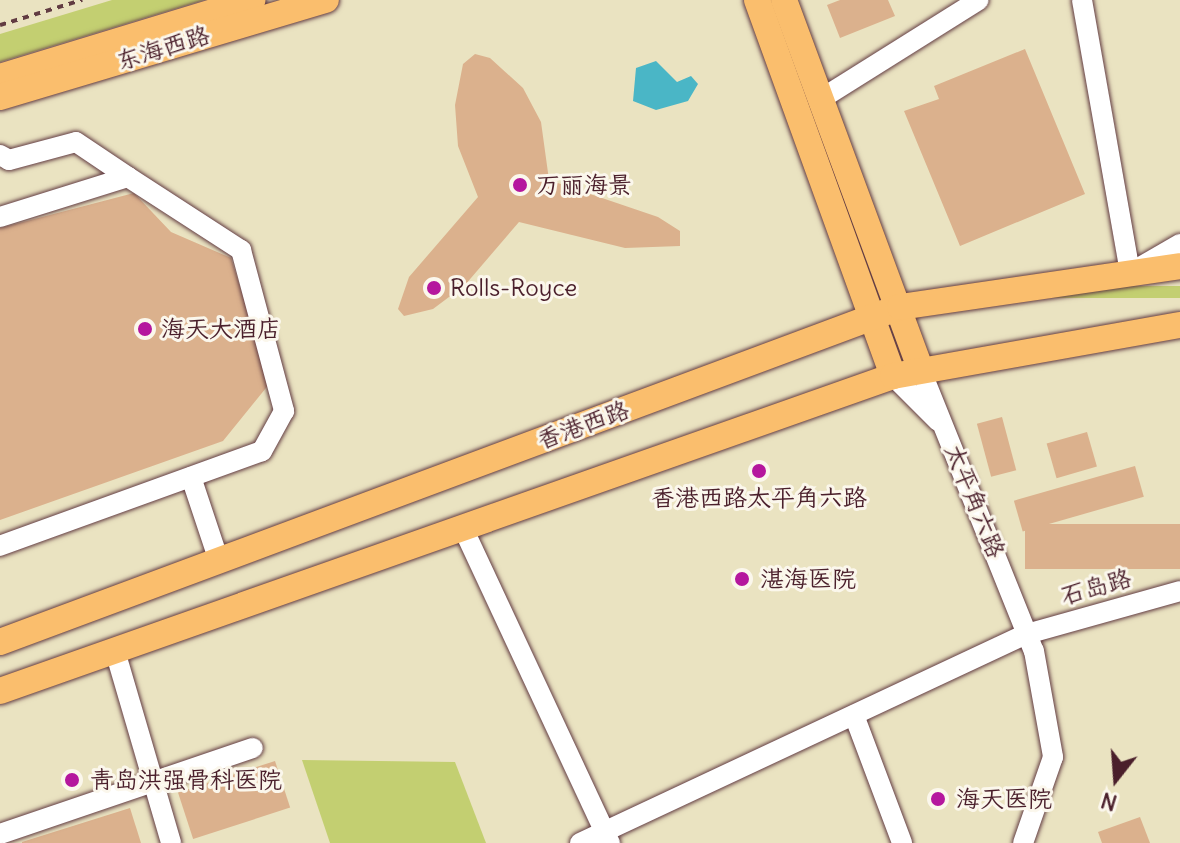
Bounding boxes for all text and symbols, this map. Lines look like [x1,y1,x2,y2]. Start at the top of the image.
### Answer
street label: 东海西路 [113,20,213,76]
place label: 万丽海景 [536,171,632,199]
marker: 万丽海景 [511,176,529,194]
place label: Rolls-Royce [450,274,577,302]
marker: Rolls-Royce [425,279,443,297]
place label: 海天大酒店 [161,315,281,343]
marker: 海天大酒店 [136,320,154,338]
street label: 香港西路 [533,395,633,455]
street label: 太平角六路 [939,440,1011,562]
marker: 香港西路太平角六路 [750,462,768,480]
place label: 香港西路太平角六路 [651,484,867,512]
street label: 石岛路 [1057,563,1135,611]
place label: 湛海医院 [760,565,856,593]
marker: 湛海医院 [731,568,753,590]
north arrow [1076,739,1156,819]
place label: 青岛洪强骨科医院 [90,766,282,794]
marker: 青岛洪强骨科医院 [61,769,83,791]
place label: 海天医院 [956,785,1052,813]
text: N [1098,786,1120,818]
marker: 海天医院 [927,788,949,810]

